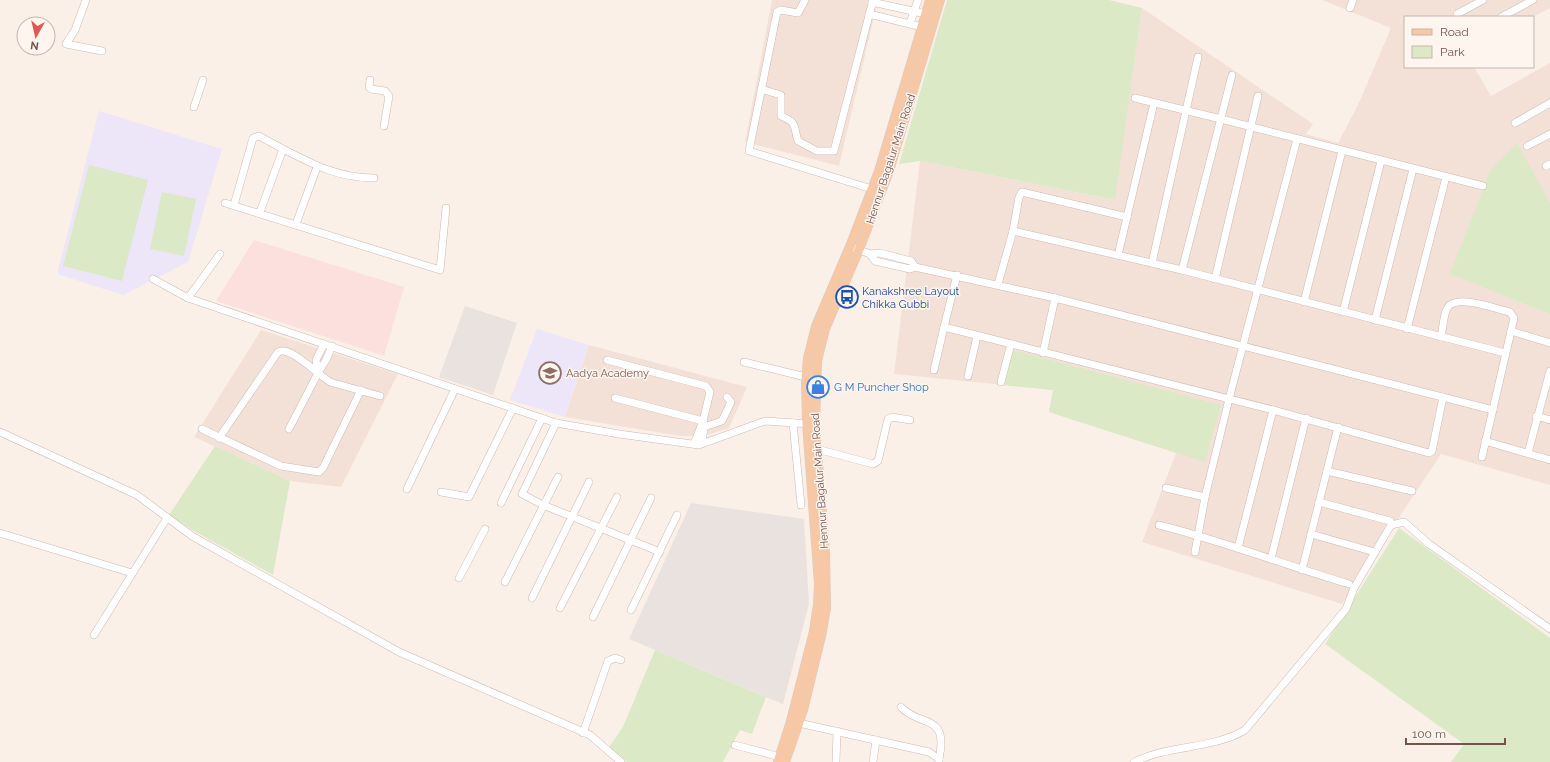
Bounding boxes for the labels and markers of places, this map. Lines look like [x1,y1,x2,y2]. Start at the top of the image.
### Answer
bus stop icon: Kanakshree Layout Chikka Gubbi [834,284,860,310]
place label: Kanakshree Layout Chikka Gubbi [862,285,960,311]
school or university icon: Aadya Academy [537,360,563,386]
place label: Aadya Academy [566,367,649,380]
shop icon: G M Puncher Shop [805,374,831,400]
place label: G M Puncher Shop [834,381,929,394]

